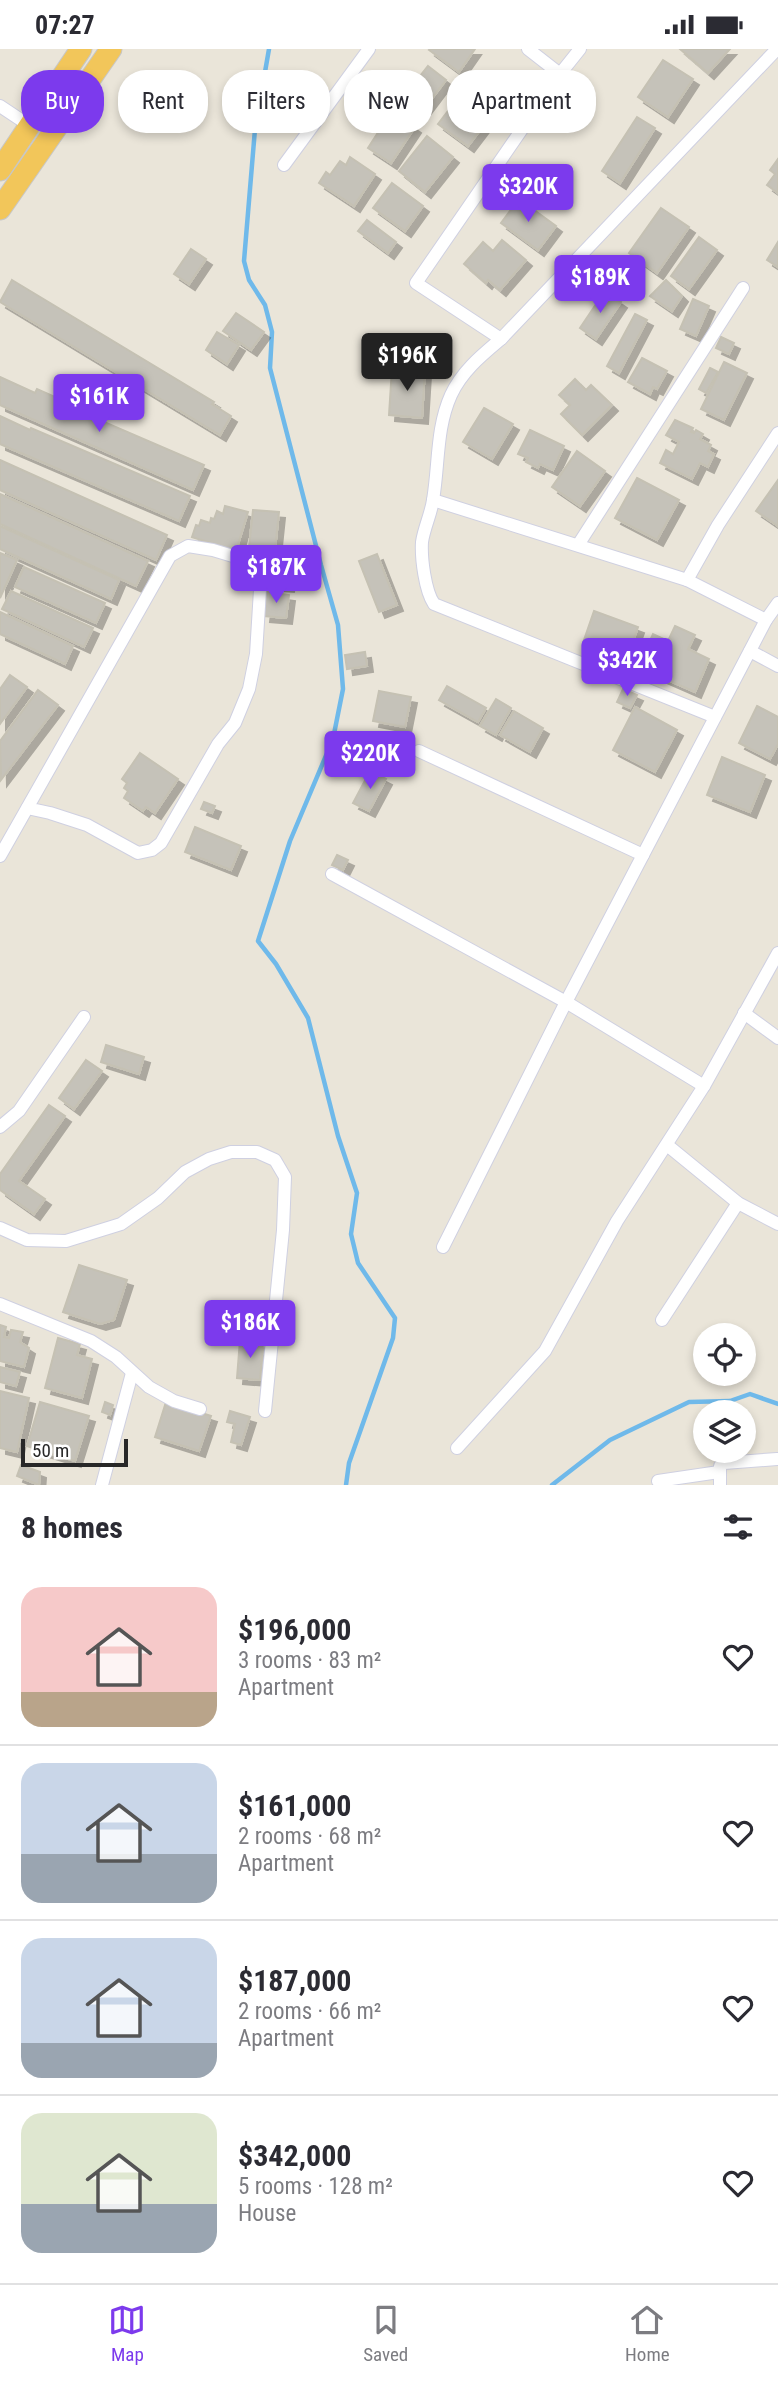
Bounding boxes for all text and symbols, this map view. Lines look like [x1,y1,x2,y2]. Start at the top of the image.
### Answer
text: 07:27 [35,10,95,40]
chip: Buy [21,70,104,133]
chip: Rent [118,70,208,133]
chip: Filters [222,70,330,133]
chip: New [344,70,433,133]
chip: Apartment [447,70,596,133]
pin: $320K [479,165,577,224]
text: $320K [498,173,558,200]
pin: $189K [551,255,649,315]
text: $189K [570,264,630,291]
pin: $196K [358,333,456,393]
text: $196K [377,342,437,369]
pin: $161K [50,375,148,434]
text: $161K [69,383,129,410]
pin: $187K [227,545,325,605]
text: $187K [246,554,306,581]
pin: $342K [578,639,676,698]
text: $342K [597,647,657,674]
pin: $220K [321,731,419,791]
text: $220K [340,740,400,767]
pin: $186K [201,1301,299,1360]
text: $186K [220,1309,280,1336]
map controls [693,1323,756,1463]
button: locate [693,1323,756,1386]
button: layers [693,1400,756,1463]
scale bar [21,1436,128,1468]
text: 50 m [32,1439,69,1462]
icon: filters [719,1508,757,1546]
text: 8 homes [21,1510,123,1545]
text: $196,000 [238,1612,351,1647]
icon: home [77,1615,161,1699]
icon: heart [719,1638,757,1676]
text: 3 rooms · 83 m² [238,1647,381,1674]
text: Apartment [238,1674,334,1701]
text: $161,000 [238,1788,351,1823]
icon: home [77,1791,161,1875]
icon: heart [719,1814,757,1852]
text: 2 rooms · 68 m² [238,1823,381,1850]
text: Apartment [238,1850,334,1877]
text: $187,000 [238,1963,351,1998]
icon: home [77,1966,161,2050]
icon: heart [719,1989,757,2027]
text: 2 rooms · 66 m² [238,1998,381,2025]
text: Apartment [238,2025,334,2052]
text: $342,000 [238,2138,351,2173]
icon: home [77,2141,161,2225]
icon: heart [719,2164,757,2202]
text: 5 rooms · 128 m² [238,2173,393,2200]
text: House [238,2200,296,2227]
tab: Map [108,2301,146,2366]
tab: Saved [363,2301,408,2366]
tab: Home [625,2301,670,2366]

